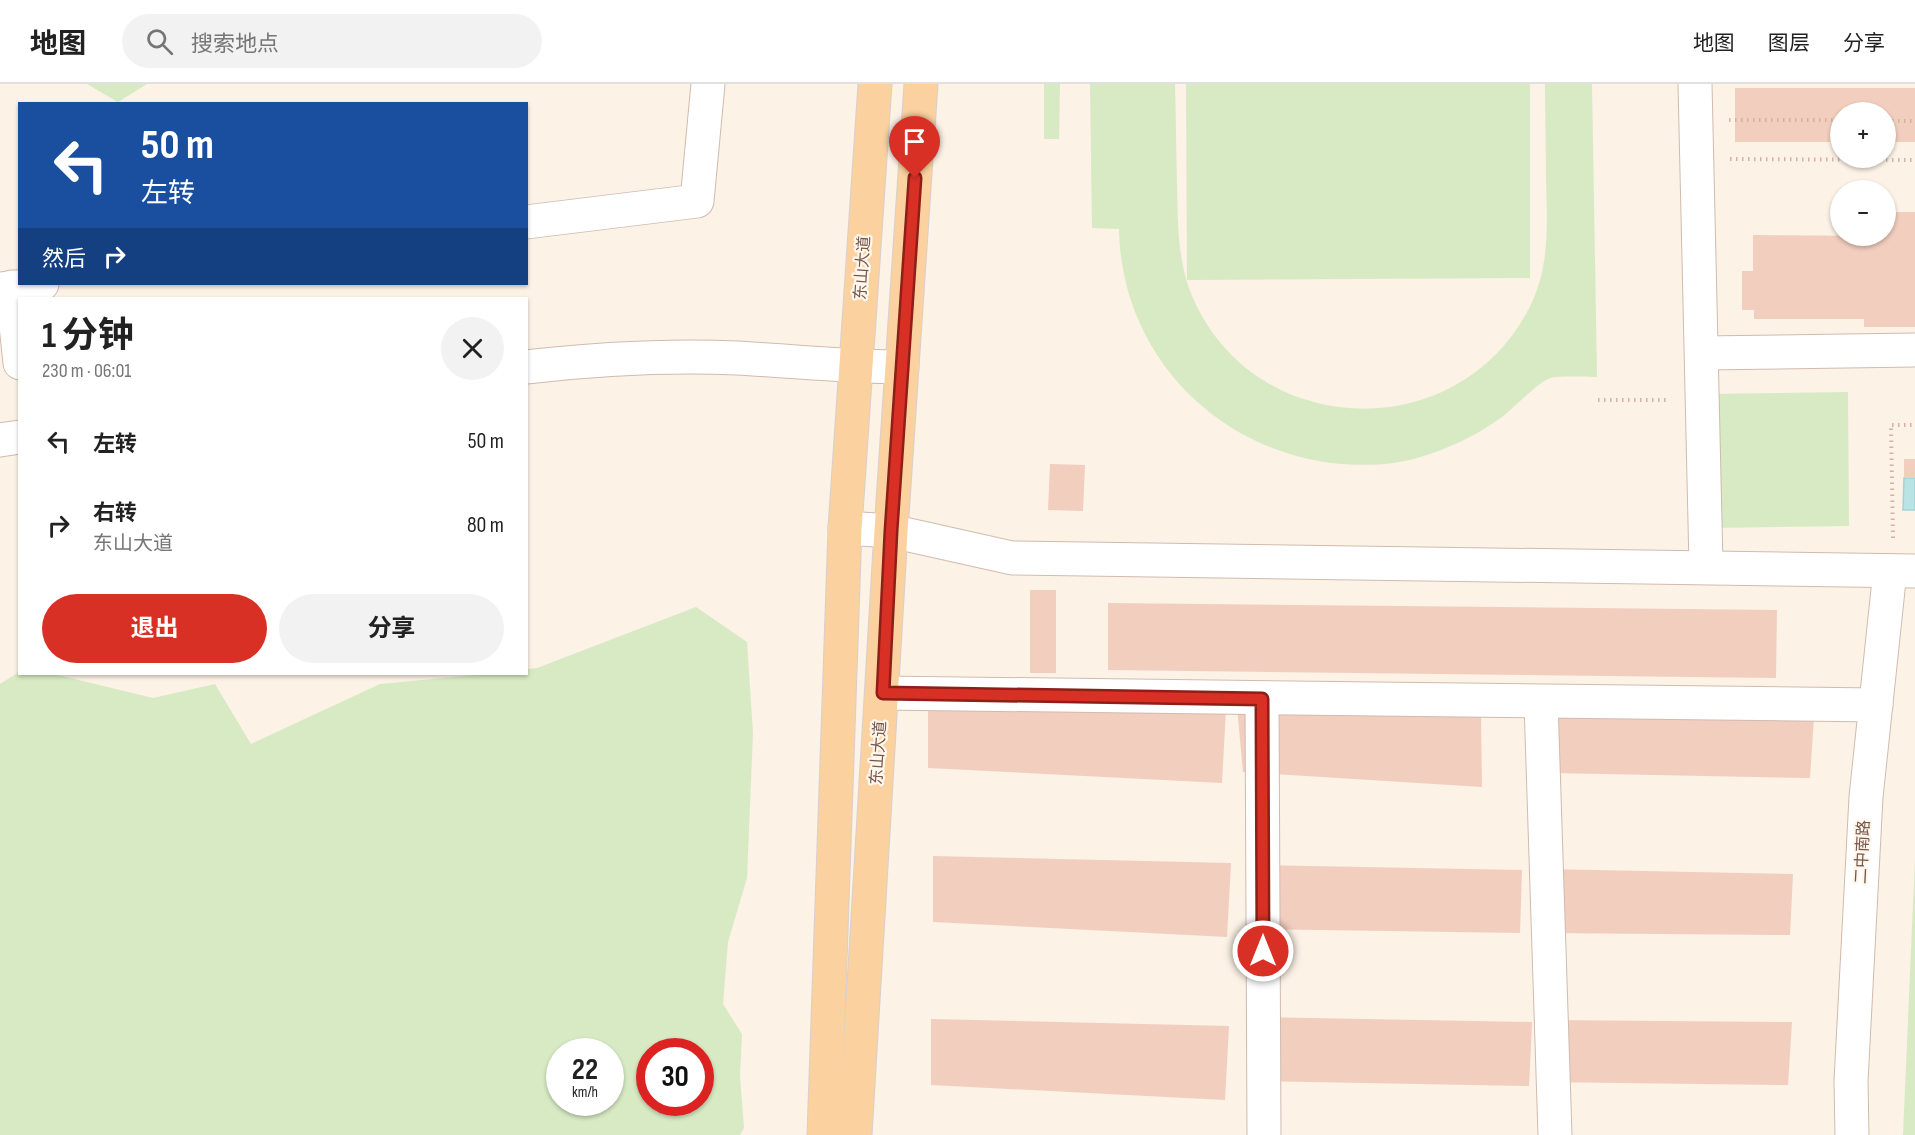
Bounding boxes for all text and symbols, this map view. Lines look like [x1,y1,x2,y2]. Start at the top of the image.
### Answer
search box [122,14,542,68]
icon: search [143,25,176,58]
text: 地图 [30,28,86,61]
text: 搜索地点 [191,31,279,58]
text: 地图 [1693,31,1735,56]
text: 图层 [1768,31,1810,56]
text: 分享 [1843,31,1885,56]
map controls [1830,102,1896,246]
button: + [1830,102,1896,168]
pin [889,116,940,178]
text: 50 m [141,120,214,171]
icon: arrive [898,125,931,158]
icon: left [42,126,120,204]
text: 左转 [141,178,195,210]
button: − [1830,180,1896,246]
street label: 东山大道 [851,235,875,301]
icon: right [98,240,131,273]
text: 然后 [42,246,86,273]
text: 1 分钟 [42,315,134,358]
button: close [441,317,504,380]
text: 230 m · 06:01 [42,359,131,383]
icon: left [42,425,75,458]
text: 50 m [468,428,504,455]
text: 左转 [93,431,137,458]
text: 右转 [93,500,137,527]
icon: right [42,509,75,542]
text: 80 m [467,512,504,539]
text: 东山大道 [93,532,173,556]
button: 退出 [42,594,267,663]
button: 分享 [279,594,504,663]
street label: 东山大道 [867,720,891,786]
street label: 二中南路 [1852,820,1874,884]
position arrow [1231,919,1295,983]
speed limit sign: 30 [636,1038,714,1116]
text: 22 [572,1052,598,1088]
text: km/h [572,1083,598,1102]

